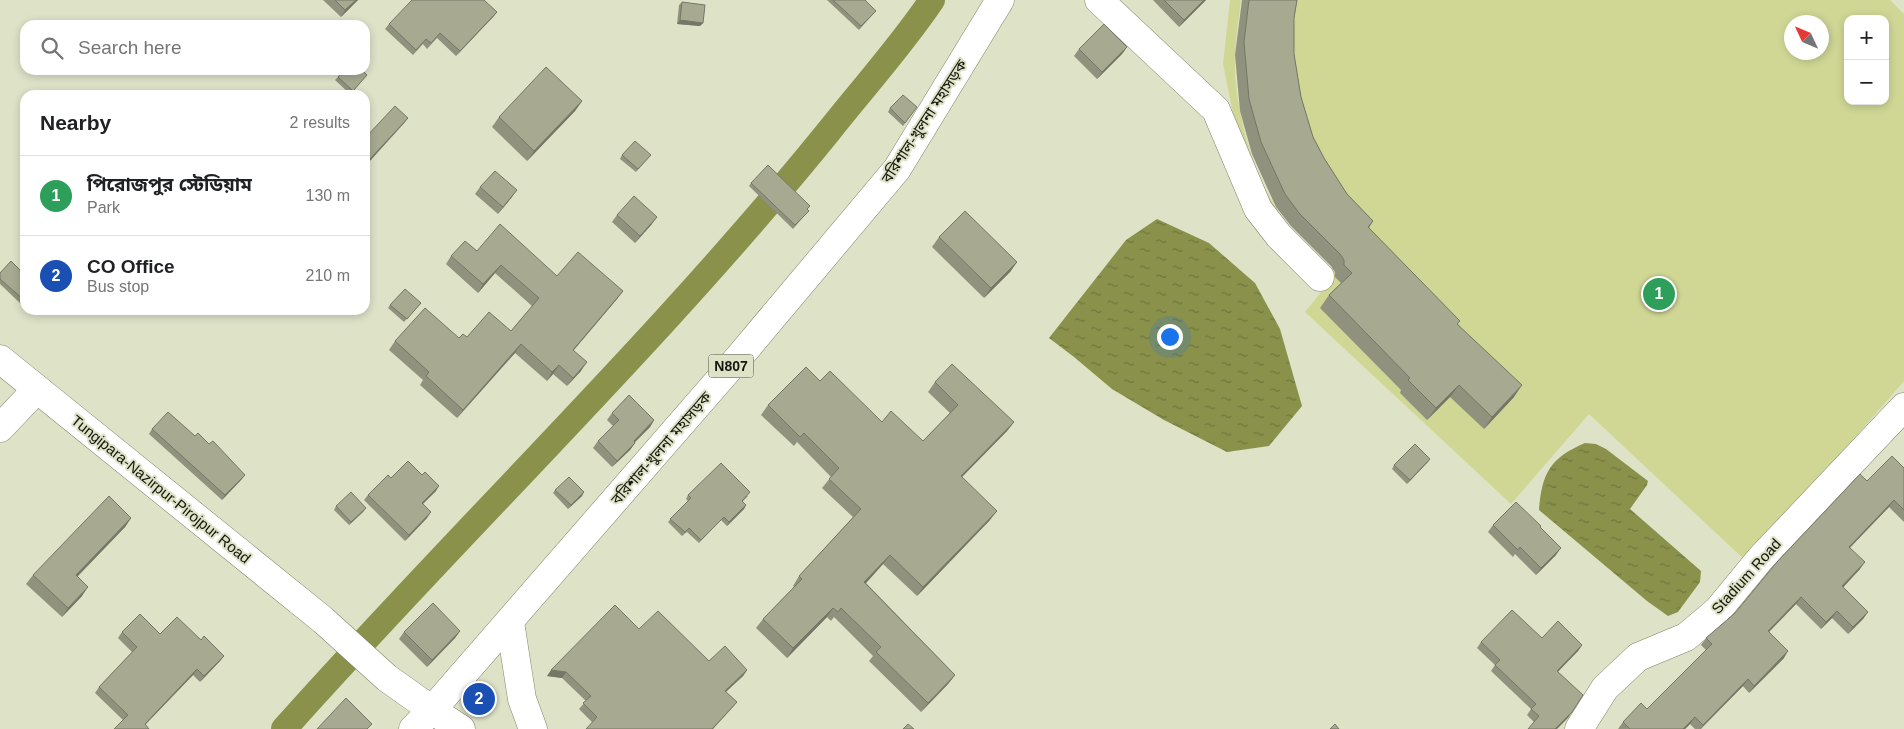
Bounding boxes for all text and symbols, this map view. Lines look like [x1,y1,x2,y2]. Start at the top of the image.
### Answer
north arrow [1784,15,1829,60]
map controls [1844,15,1889,105]
button: + [1844,15,1889,60]
search box [20,20,370,75]
icon: search [38,34,66,62]
text: Search here [78,37,182,58]
street label: বরিশাল-খুলনা মহাসড়ক [877,55,972,187]
button: − [1844,60,1889,105]
text: Nearby [40,111,111,134]
text: 2 results [290,114,350,131]
text: পিরোজপুর স্টেডিয়াম [87,174,252,195]
text: 1 [52,187,60,204]
text: 130 m [306,187,350,204]
text: Park [87,199,120,216]
text: CO Office [87,256,175,277]
text: 2 [52,267,60,284]
text: 210 m [306,267,350,284]
pin: 1 [1643,275,1675,313]
text: Bus stop [87,278,149,295]
your location [1157,324,1183,350]
road number: N807 [708,354,754,378]
street label: বরিশাল-খুলনা মহাসড়ক [607,388,716,509]
street label: Tungipara-Nazirpur-Pirojpur Road [68,411,254,567]
street label: Stadium Road [1708,535,1784,617]
pin: 2 [463,680,495,718]

